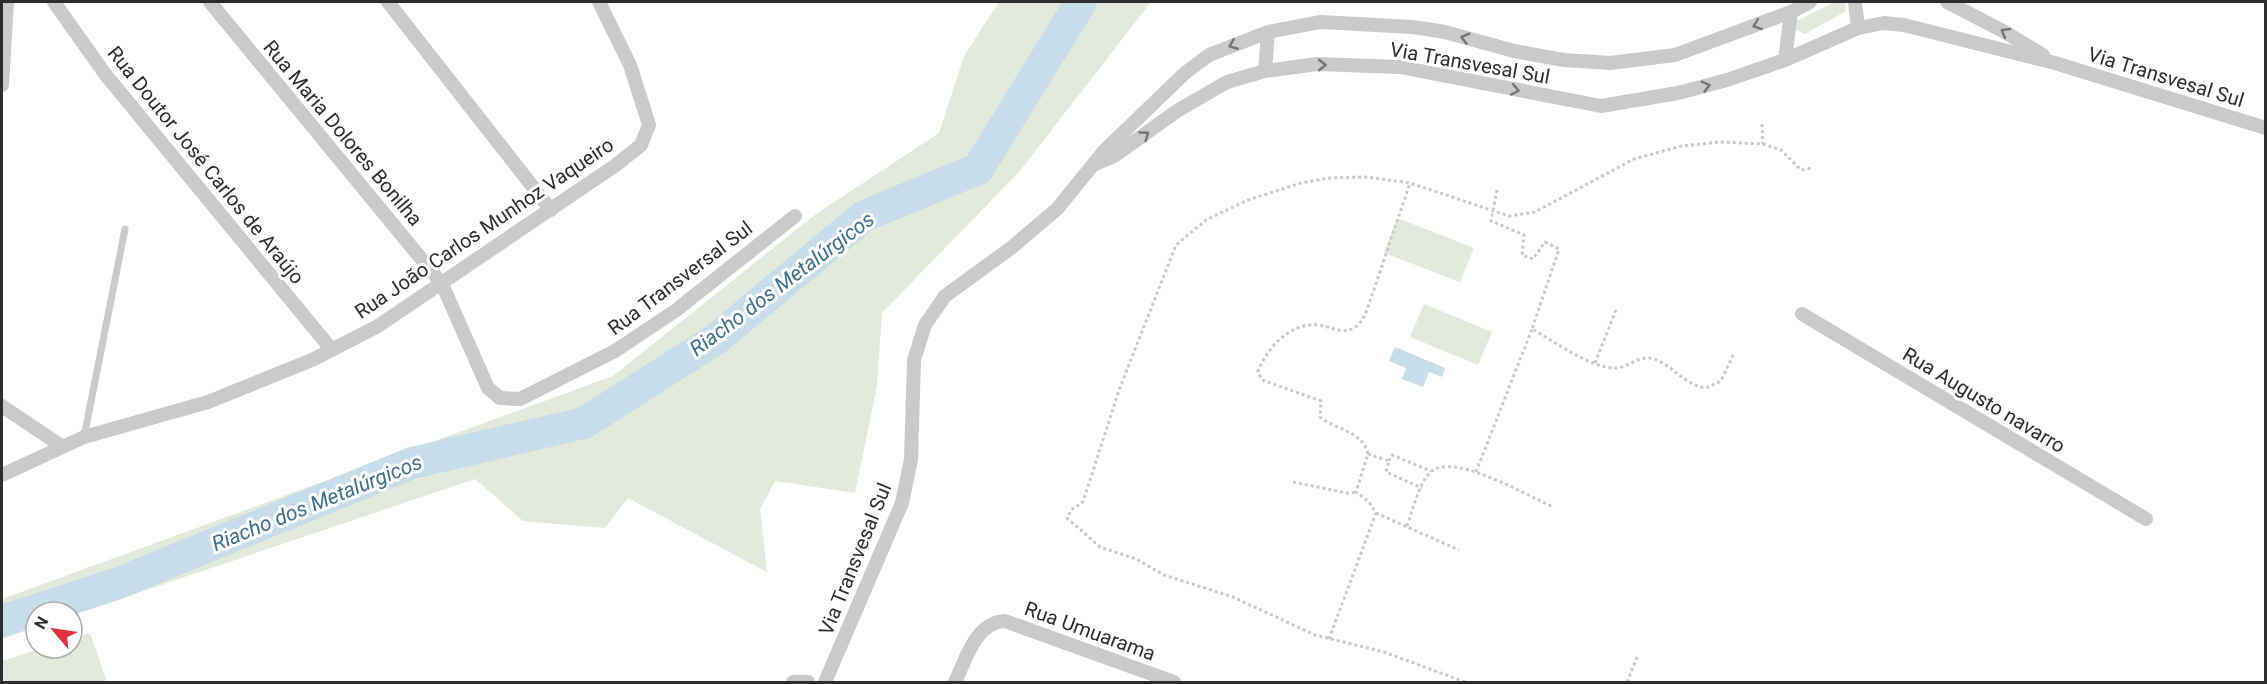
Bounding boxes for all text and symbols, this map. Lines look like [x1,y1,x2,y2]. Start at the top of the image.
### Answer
one-way arrow [1752,17,1762,30]
one-way arrow [2001,28,2011,39]
one-way arrow [1460,32,1470,45]
street label: Rua Maria Dolores Bonilha [258,35,428,231]
street label: Via Transvesal Sul [1388,37,1552,89]
one-way arrow [1228,38,1239,50]
street label: Rua Doutor José Carlos de Araújo [103,41,309,289]
street label: Via Transvesal Sul [2085,42,2247,112]
one-way arrow [1318,59,1327,71]
one-way arrow [1701,80,1711,93]
one-way arrow [1509,83,1519,96]
one-way arrow [1138,131,1149,142]
street label: Rua João Carlos Munhoz Vaqueiro [350,132,618,324]
water label: Riacho dos Metalúrgicos [685,207,879,361]
street label: Rua Transversal Sul [603,216,757,340]
street label: Rua Augusto navarro [1898,342,2070,458]
water label: Riacho dos Metalúrgicos [208,450,426,556]
street label: Via Transvesal Sul [814,479,896,639]
street label: Rua Umuarama [1021,596,1159,666]
north arrow [24,600,84,660]
text: N [30,613,52,633]

